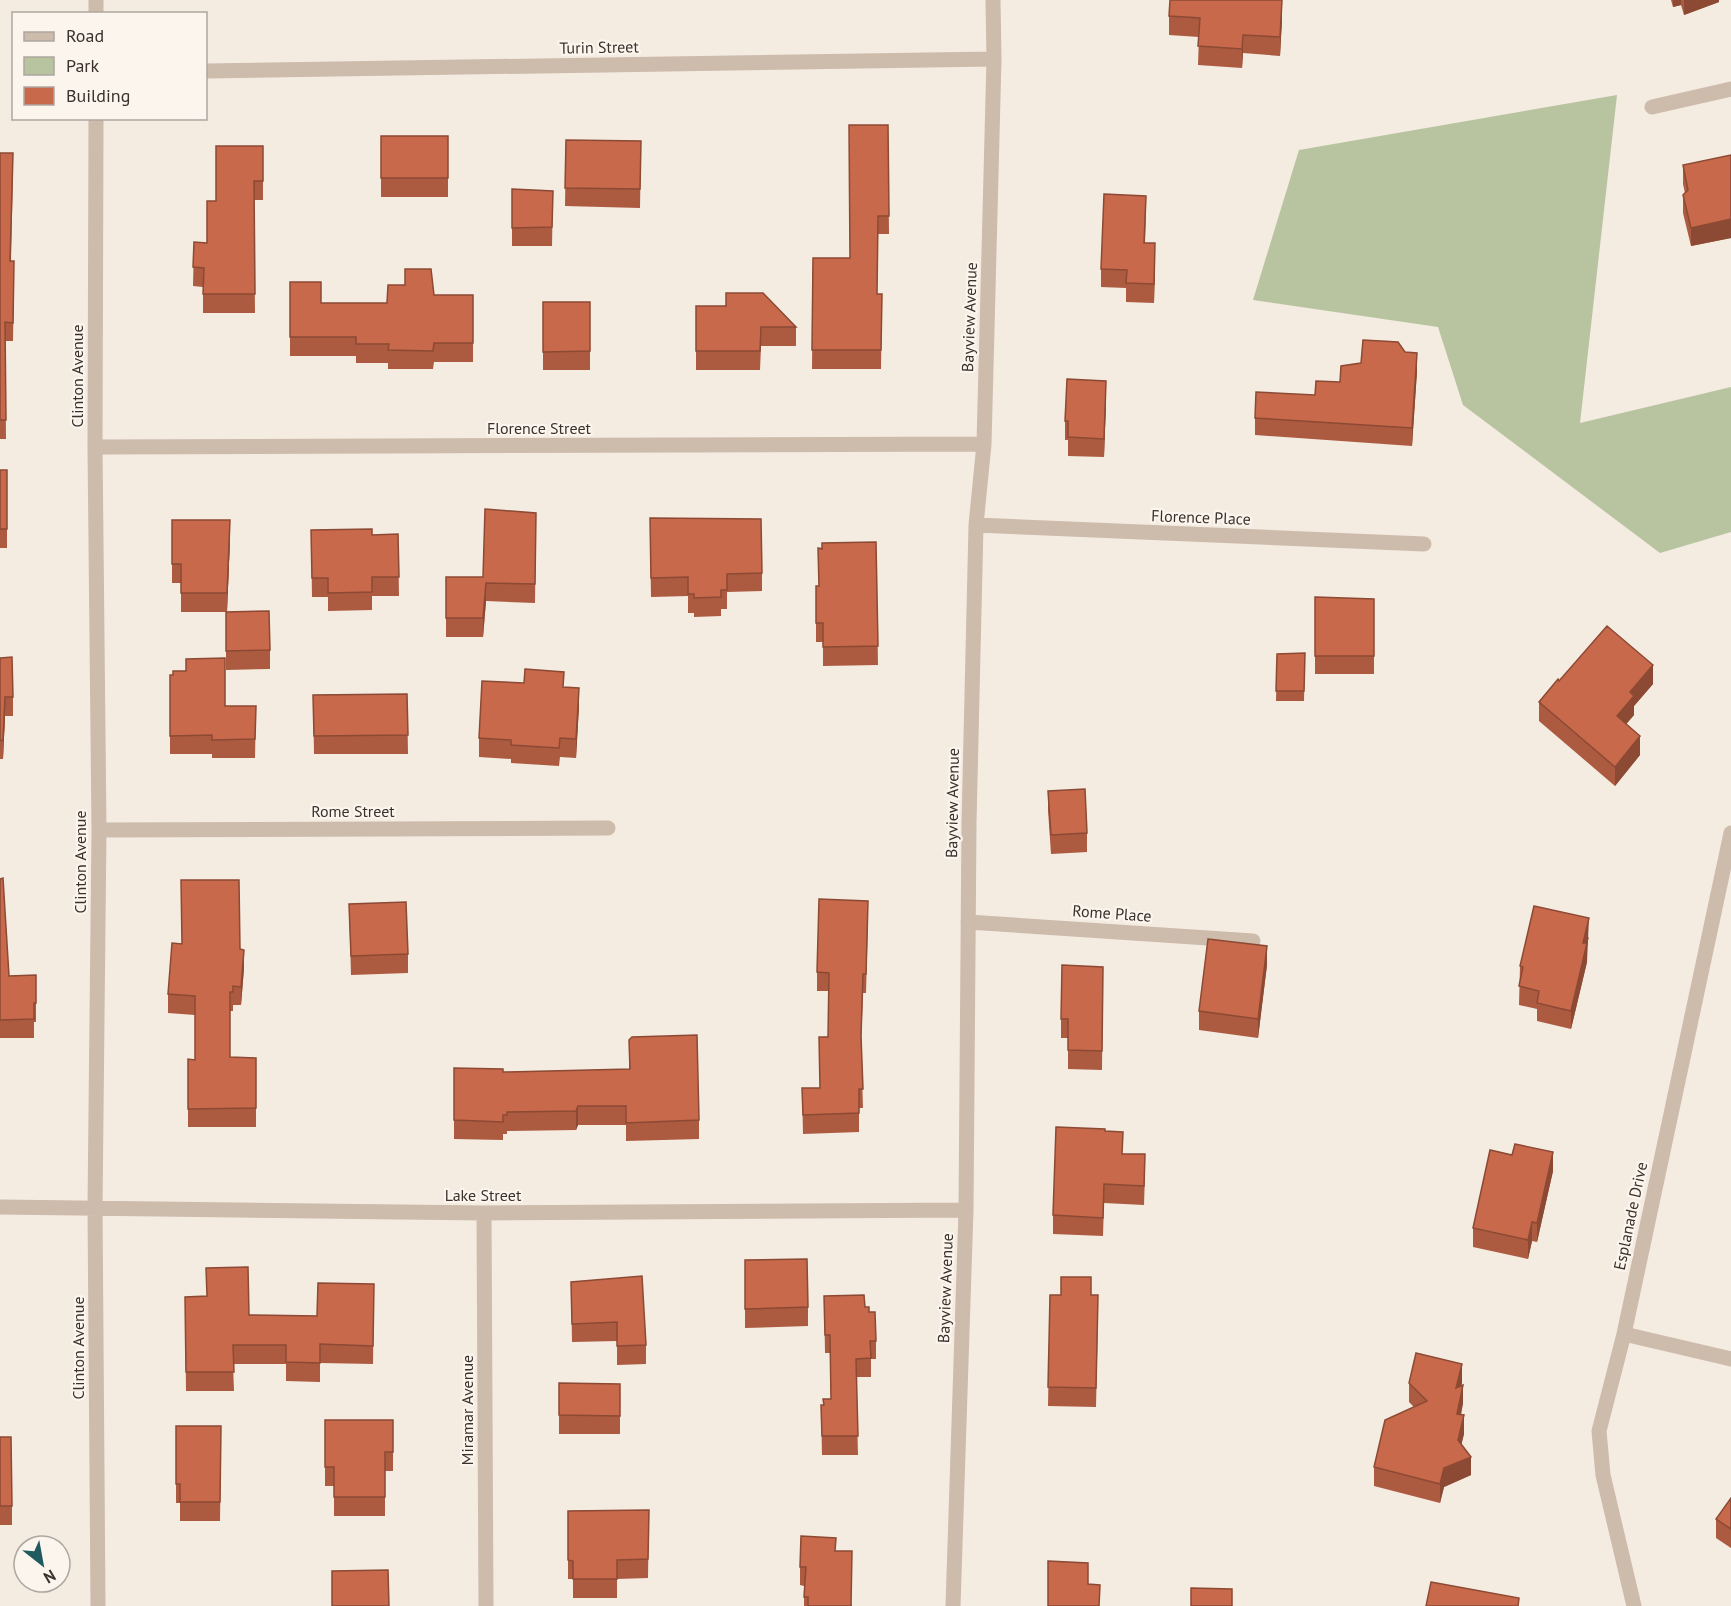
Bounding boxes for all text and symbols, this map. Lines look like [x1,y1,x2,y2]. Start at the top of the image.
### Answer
legend [12,12,207,120]
text: Road [66,24,104,47]
street label: Turin Street [559,36,639,58]
text: Park [66,54,99,77]
text: Building [66,84,130,107]
street label: Bayview Avenue [957,262,981,372]
street label: Clinton Avenue [67,324,87,428]
street label: Florence Street [487,418,592,438]
street label: Florence Place [1151,505,1251,529]
street label: Bayview Avenue [941,748,963,858]
street label: Rome Street [311,801,395,821]
street label: Clinton Avenue [70,810,90,914]
street label: Rome Place [1072,900,1152,926]
street label: Esplanade Drive [1609,1160,1651,1272]
street label: Lake Street [445,1185,522,1205]
street label: Bayview Avenue [933,1233,957,1343]
street label: Clinton Avenue [68,1296,88,1400]
street label: Miramar Avenue [457,1355,477,1465]
north arrow [12,1534,72,1594]
text: N [40,1566,59,1588]

